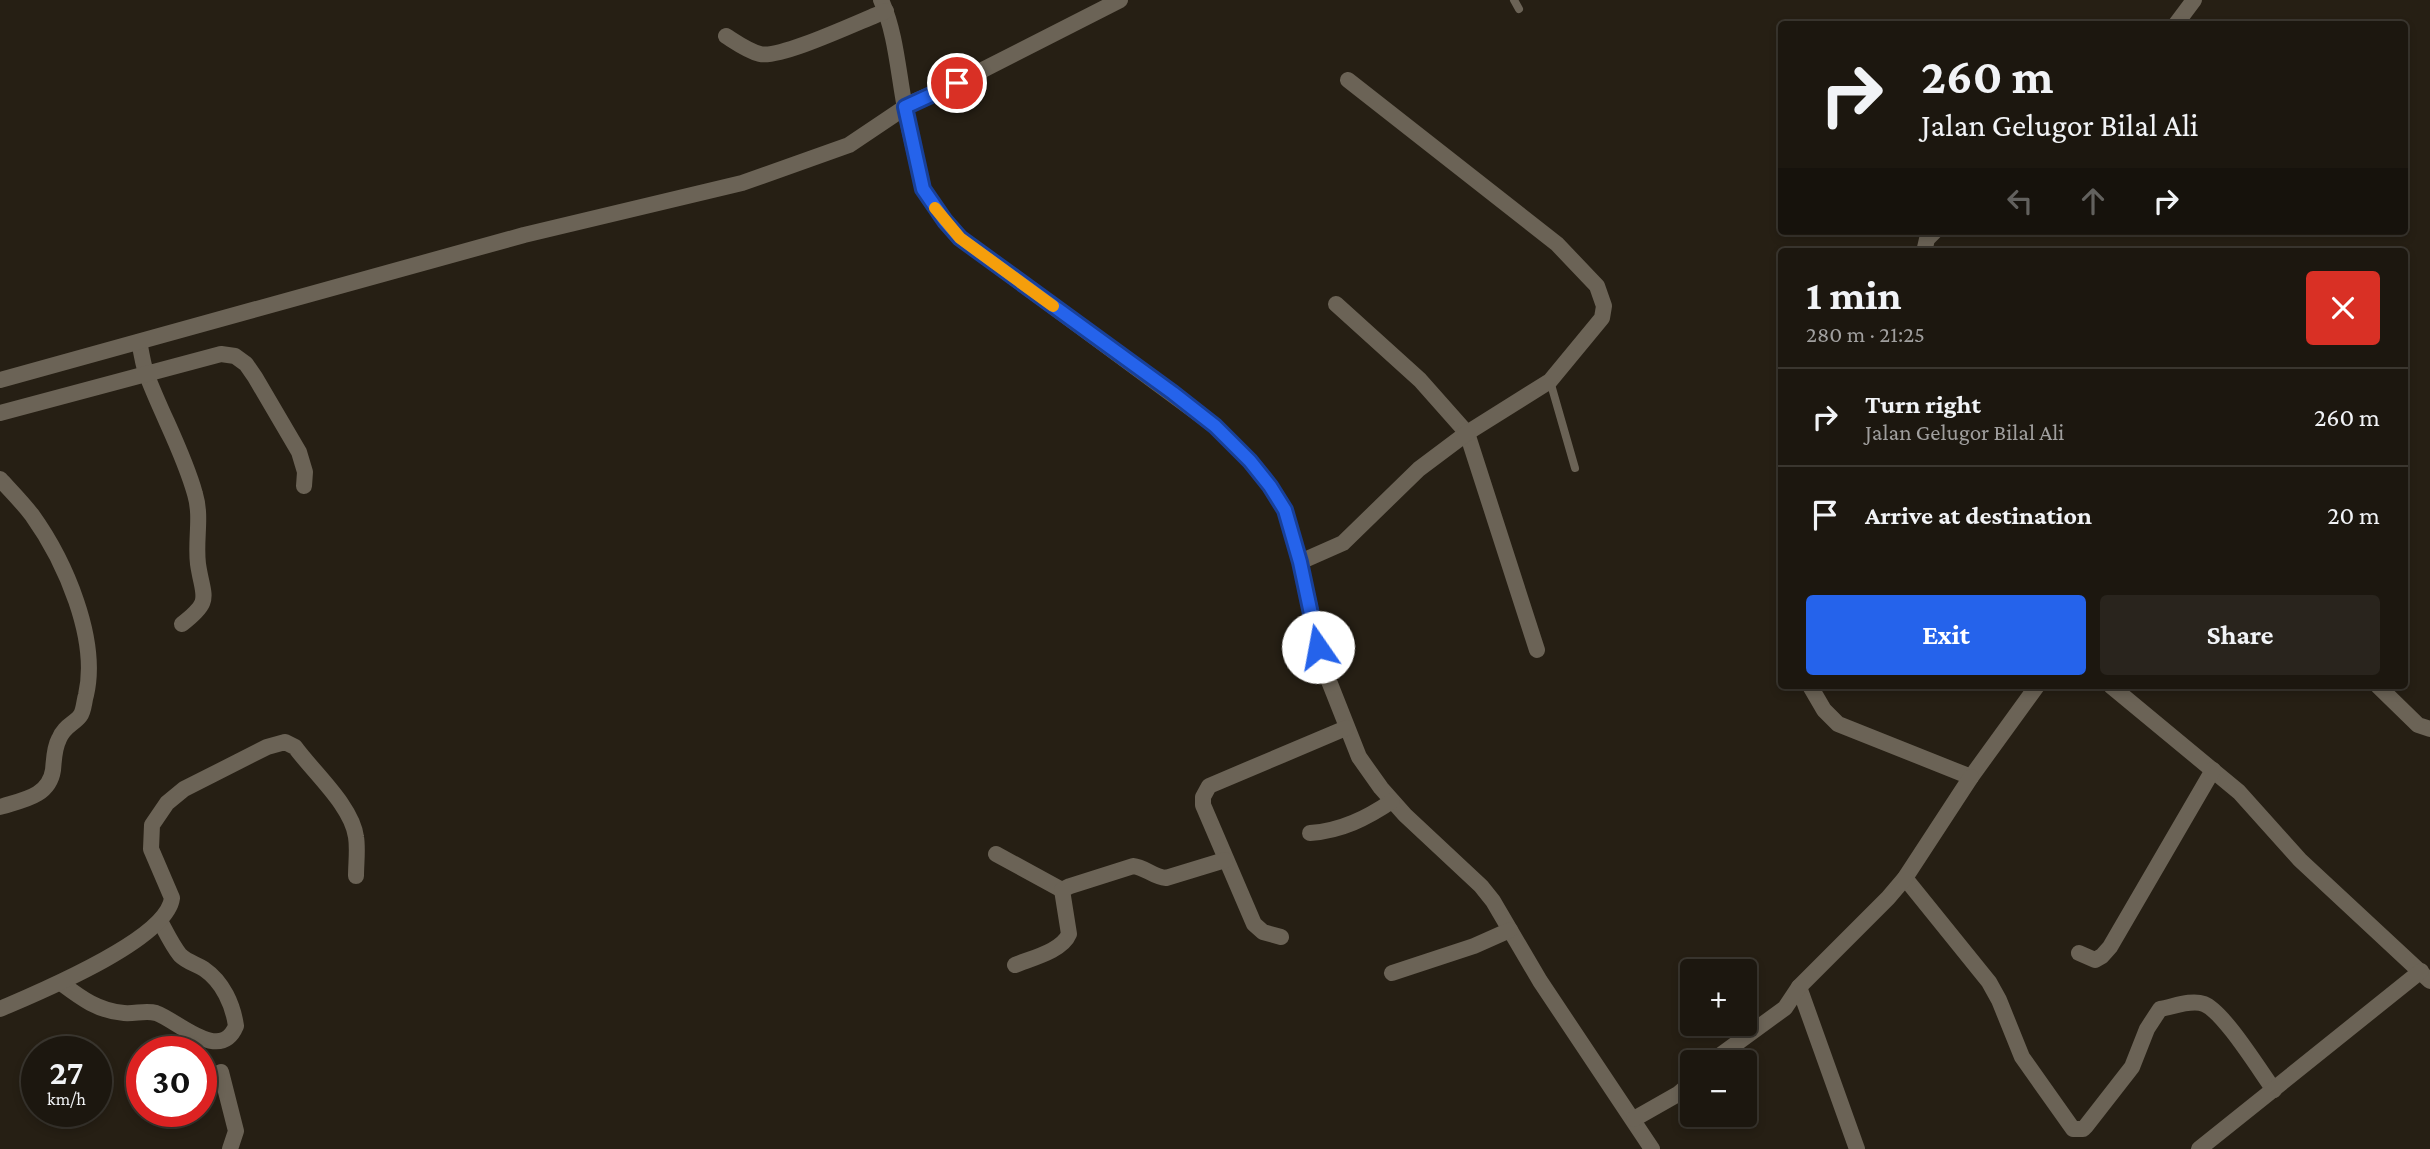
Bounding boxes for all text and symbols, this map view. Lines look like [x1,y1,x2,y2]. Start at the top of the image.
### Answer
icon: right [1806,49,1897,140]
text: 260 m [1921,49,2053,104]
pin [927,53,987,113]
icon: arrive [938,64,976,102]
text: Jalan Gelugor Bilal Ali [1921,107,2198,143]
icon: left [2001,182,2039,220]
icon: ahead [2074,182,2112,220]
icon: right [2147,182,2185,220]
text: 1 min [1806,271,1902,318]
button: close [2306,271,2380,345]
text: 280 m · 21:25 [1806,321,1925,347]
text: Turn right [1865,390,1981,419]
icon: right [1806,398,1844,436]
text: 260 m [2314,403,2380,432]
text: Jalan Gelugor Bilal Ali [1865,419,2064,445]
icon: arrive [1806,496,1844,534]
text: Arrive at destination [1865,501,2092,530]
text: 20 m [2327,501,2380,530]
button: Exit [1806,595,2086,675]
button: Share [2100,595,2380,675]
position arrow [1281,610,1355,684]
map controls [1680,959,1757,1127]
button: + [1680,959,1757,1036]
speed limit sign: 30 [126,1036,217,1127]
button: − [1680,1050,1757,1127]
text: 27 [50,1053,83,1092]
text: km/h [47,1089,86,1109]

